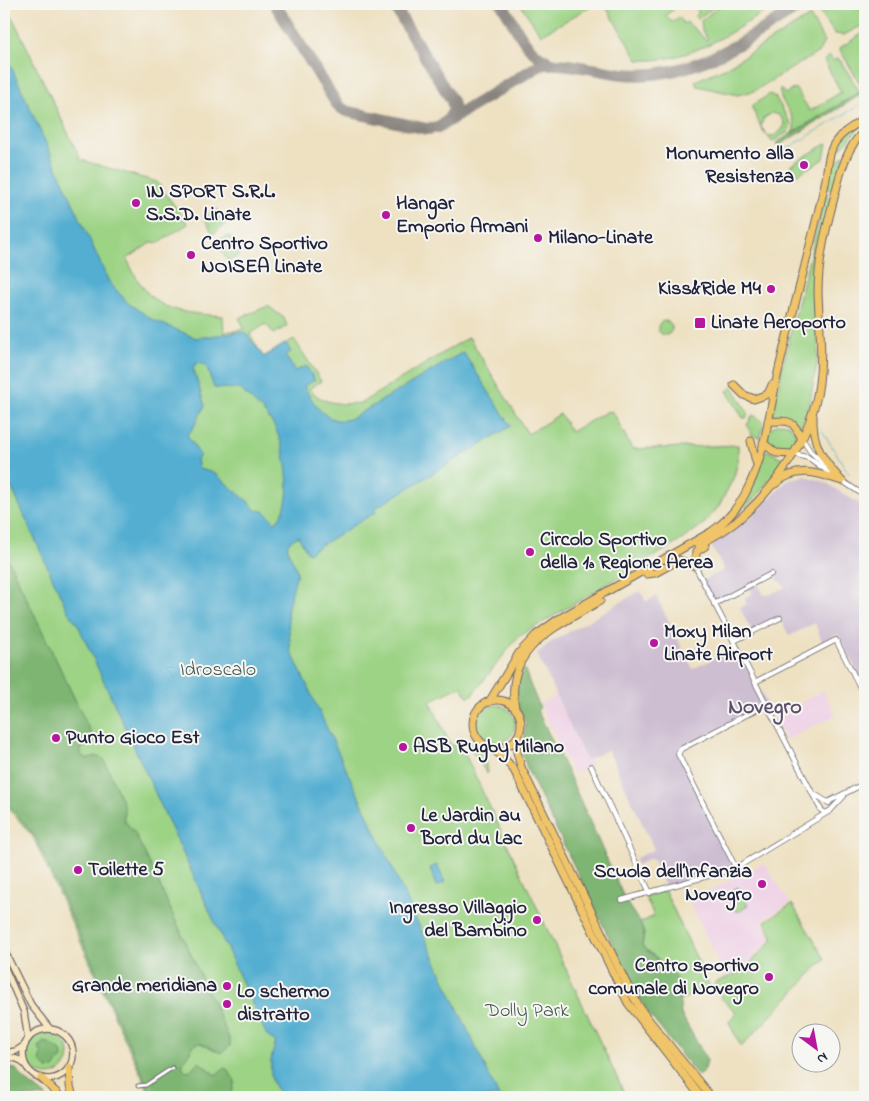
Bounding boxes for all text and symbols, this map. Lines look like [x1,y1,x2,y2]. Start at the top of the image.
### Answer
place label: Monumento alla Resistenza [665,140,794,192]
marker: Monumento alla Resistenza [798,159,810,171]
place label: IN SPORT S.R.L. S.S.D. Linate [146,178,275,230]
place label: Hangar Emporio Armani [396,190,529,242]
marker: IN SPORT S.R.L. S.S.D. Linate [130,197,142,209]
marker: Hangar Emporio Armani [380,209,392,221]
place label: Milano-Linate [548,224,654,253]
place label: Centro Sportivo NOISEA Linate [201,230,328,282]
marker: Milano-Linate [532,232,544,244]
marker: Centro Sportivo NOISEA Linate [185,249,197,261]
place label: Kiss&Ride M4 [658,275,762,304]
marker: Kiss&Ride M4 [765,283,777,295]
place label: Linate Aeroporto [711,309,846,338]
marker: Linate Aeroporto [693,316,707,330]
place label: Circolo Sportivo della 1ª Regione Aerea [540,526,714,579]
marker: Circolo Sportivo della 1ª Regione Aerea [524,546,536,558]
place label: Moxy Milan Linate Airport [664,618,773,670]
marker: Moxy Milan Linate Airport [648,637,660,649]
park label: Idroscalo [180,656,256,685]
district label: Novegro [728,692,802,725]
place label: Punto Gioco Est [66,724,200,753]
marker: Punto Gioco Est [50,732,62,744]
place label: ASB Rugby Milano [413,733,564,763]
marker: ASB Rugby Milano [397,741,409,753]
place label: Le Jardin au Bord du Lac [420,802,523,854]
marker: Le Jardin au Bord du Lac [405,822,417,834]
place label: Toilette 5 [88,856,164,885]
place label: Scuola dell’Infanzia Novegro [594,858,752,911]
marker: Toilette 5 [72,864,84,876]
marker: Scuola dell’Infanzia Novegro [756,878,768,890]
place label: Ingresso Villaggio del Bambino [389,894,527,946]
marker: Ingresso Villaggio del Bambino [531,914,543,926]
place label: Centro sportivo comunale di Novegro [588,952,759,1005]
marker: Centro sportivo comunale di Novegro [763,971,775,983]
place label: Grande meridiana [72,972,217,1001]
place label: Lo schermo distratto [237,978,329,1030]
marker: Grande meridiana [221,980,233,992]
park label: Dolly Park [484,997,569,1026]
marker: Lo schermo distratto [221,998,233,1010]
north arrow [792,1024,842,1074]
text: N [813,1046,832,1069]

